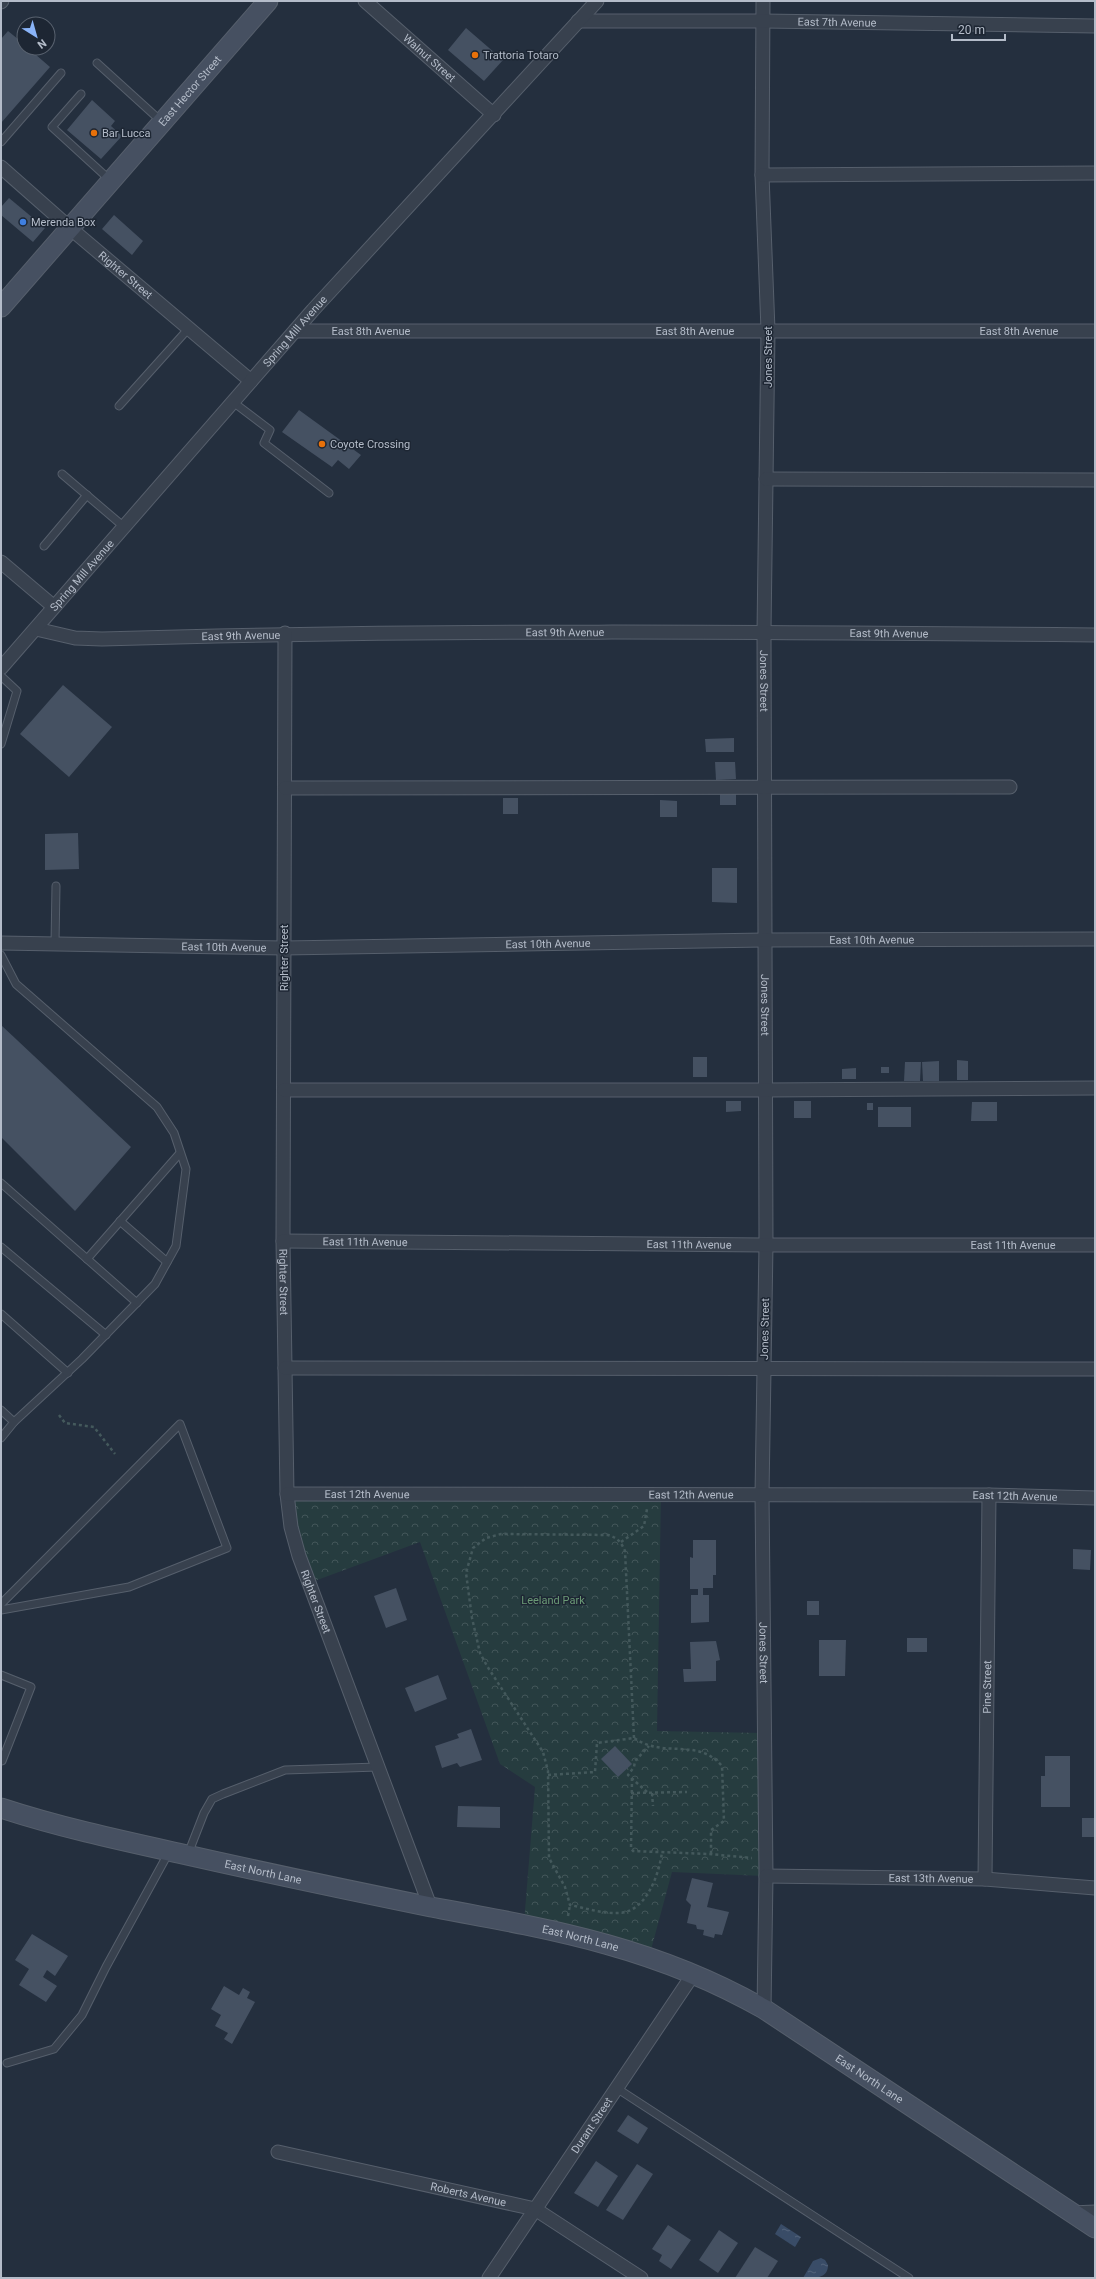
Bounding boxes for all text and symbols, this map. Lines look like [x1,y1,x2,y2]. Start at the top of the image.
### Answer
street label: East 7th Avenue [797,15,877,29]
north arrow [16,16,56,56]
scale bar [952,16,1005,42]
text: 20 m [958,23,985,37]
street label: Walnut Street [400,31,459,85]
text: N [35,36,49,51]
place label: Trattoria Totaro [483,49,559,62]
marker: Trattoria Totaro [470,50,480,60]
street label: East Hector Street [156,53,224,129]
place label: Bar Lucca [102,127,151,140]
marker: Bar Lucca [89,128,99,138]
place label: Merenda Box [31,216,96,229]
marker: Merenda Box [18,217,28,227]
street label: Righter Street [96,249,156,302]
street label: Spring Mill Avenue [260,293,330,369]
street label: East 8th Avenue [332,325,411,338]
street label: East 8th Avenue [656,325,735,338]
street label: East 8th Avenue [980,325,1059,338]
street label: Jones Street [762,326,775,388]
place label: Coyote Crossing [330,438,410,451]
marker: Coyote Crossing [317,439,327,449]
street label: Spring Mill Avenue [47,537,117,614]
street label: East 9th Avenue [525,626,605,639]
street label: East 9th Avenue [849,626,929,640]
street label: East 9th Avenue [201,628,281,643]
street label: Jones Street [758,650,771,712]
street label: Righter Street [278,924,291,991]
street label: East 10th Avenue [829,933,915,946]
street label: East 10th Avenue [505,936,591,951]
street label: East 10th Avenue [181,940,267,954]
street label: Jones Street [759,974,772,1036]
street label: East 11th Avenue [322,1235,408,1249]
street label: East 11th Avenue [646,1238,732,1251]
street label: East 11th Avenue [970,1239,1056,1252]
street label: Righter Street [277,1249,291,1316]
street label: Jones Street [758,1298,772,1360]
street label: East 12th Avenue [324,1488,410,1501]
street label: East 12th Avenue [648,1488,734,1501]
street label: East 12th Avenue [972,1488,1058,1503]
street label: Righter Street [298,1568,334,1635]
park label: Leeland Park [521,1594,585,1607]
street label: Jones Street [757,1622,770,1684]
street label: Pine Street [980,1660,994,1714]
street label: East North Lane [223,1857,303,1887]
street label: East 13th Avenue [888,1871,974,1885]
street label: East North Lane [541,1922,620,1954]
street label: East North Lane [833,2052,906,2106]
street label: Durant Street [568,2095,615,2156]
street label: Roberts Avenue [429,2180,508,2209]

